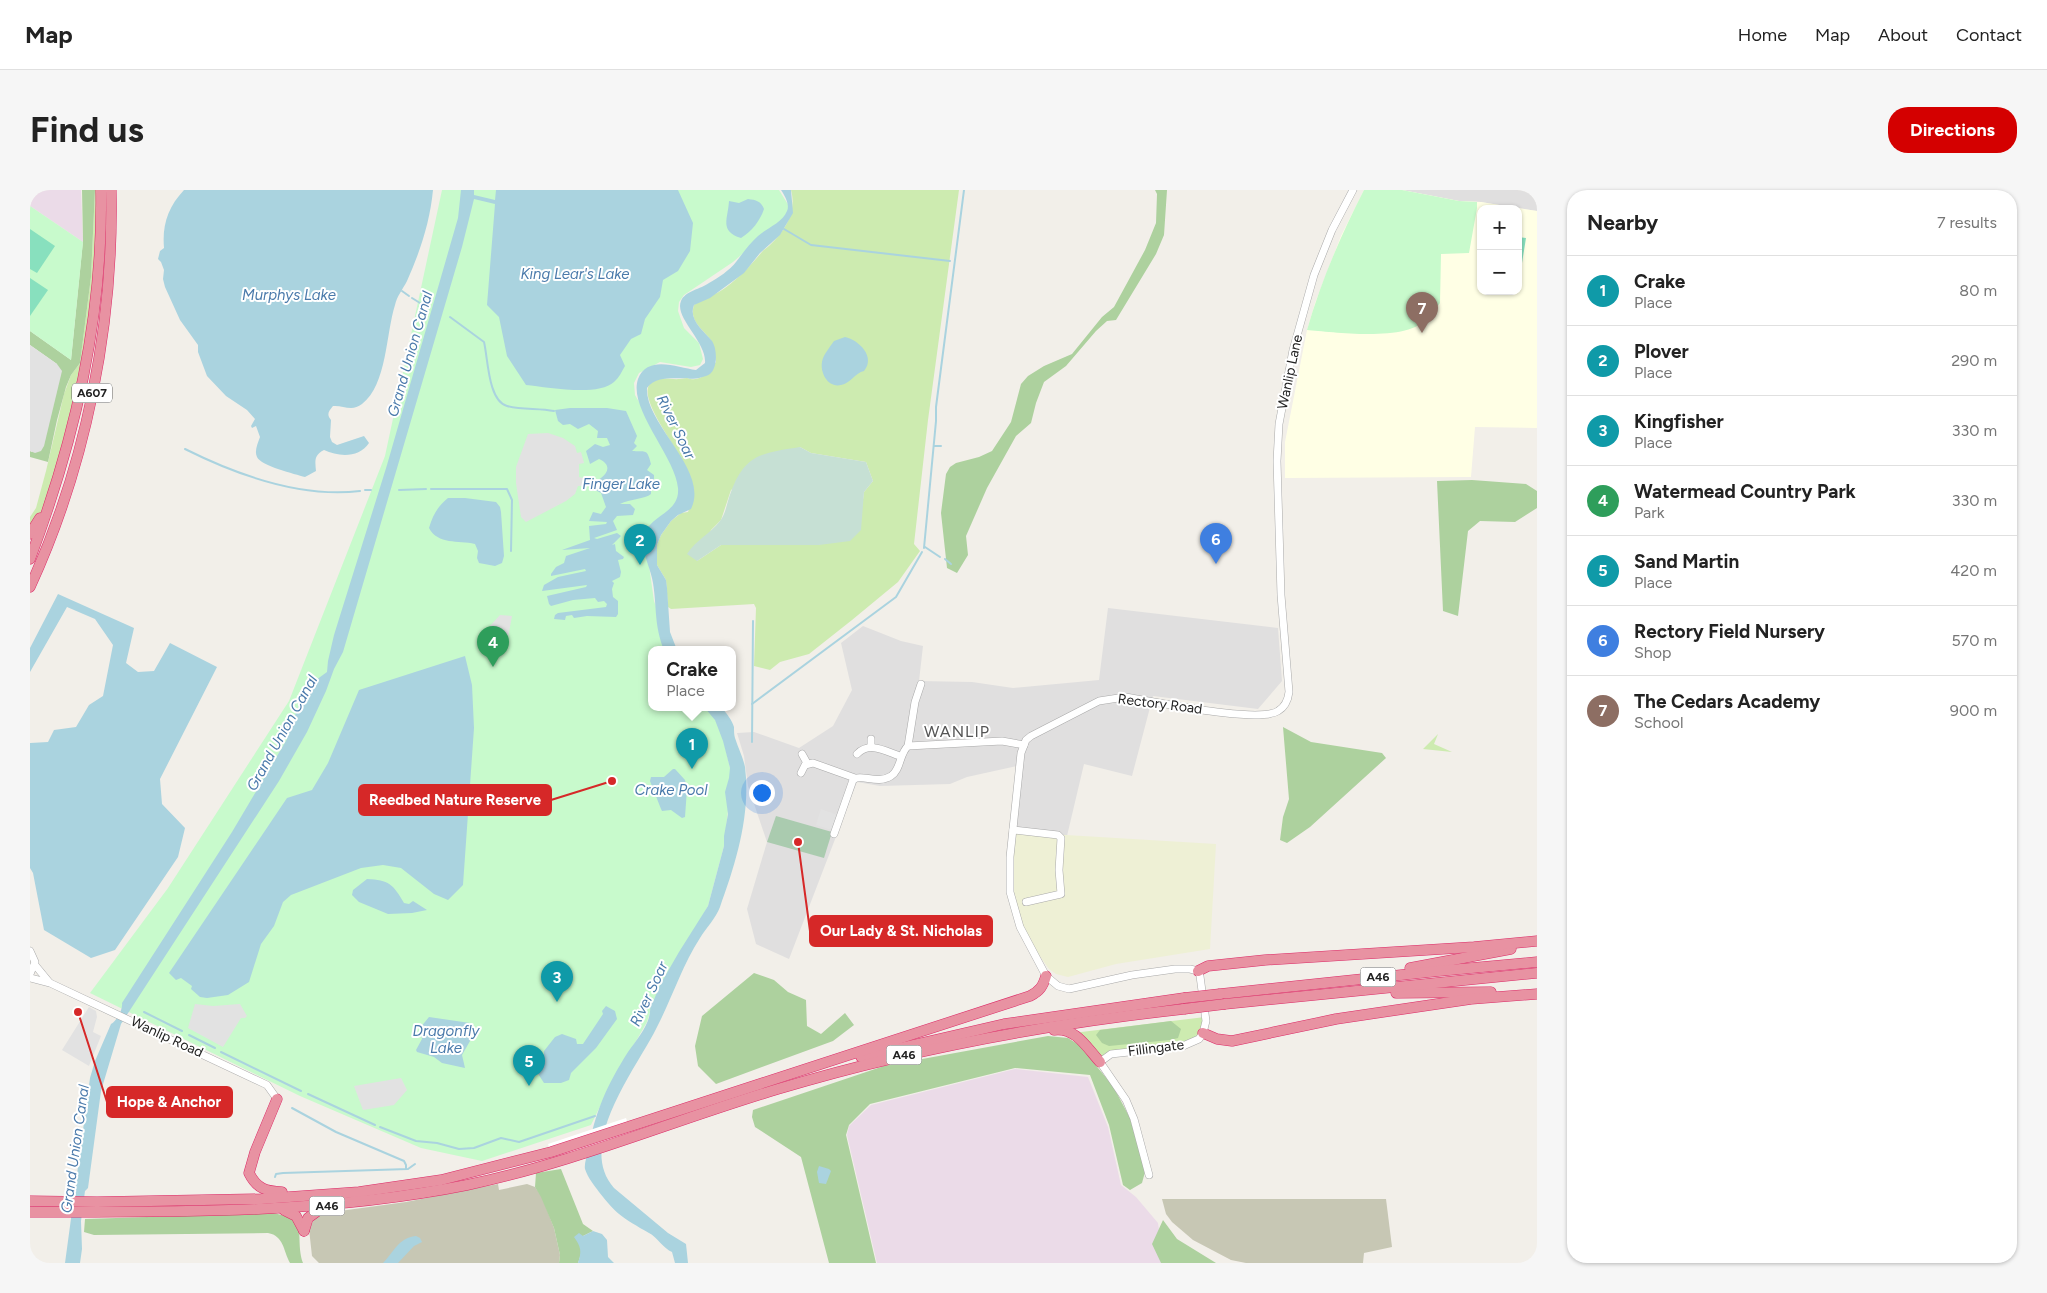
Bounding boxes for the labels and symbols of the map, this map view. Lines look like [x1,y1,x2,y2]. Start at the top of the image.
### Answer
water label: King Lear's Lake [520,265,630,283]
water label: Murphys Lake [242,286,336,304]
water label: Grand Union Canal [383,289,437,419]
pin: 7 [1406,292,1438,333]
street label: Wanlip Lane [1274,333,1306,411]
road number: A607 [72,384,112,402]
water label: River Soar [653,392,700,463]
water label: Finger Lake [582,475,660,493]
pin: 6 [1200,523,1232,564]
pin: 2 [624,524,656,565]
pin: 4 [477,626,509,667]
water label: Grand Union Canal [243,671,322,794]
street label: Rectory Road [1117,690,1203,718]
district label: WANLIP [924,722,990,741]
pin: 1 [676,728,708,769]
your location [749,780,775,806]
water label: Crake Pool [634,781,708,799]
callout: Reedbed Nature Reserve [359,785,551,815]
text: Reedbed Nature Reserve [369,791,542,809]
callout: Our Lady & St. Nicholas [810,916,992,946]
text: Our Lady & St. Nicholas [820,922,982,940]
water label: River Soar [626,958,672,1029]
pin: 3 [541,961,573,1002]
road number: A46 [1360,968,1396,986]
street label: Wanlip Road [128,1013,206,1061]
water label: Dragonfly Lake [413,1022,481,1057]
street label: Fillingate [1127,1036,1185,1060]
pin: 5 [513,1045,545,1086]
road number: A46 [886,1046,922,1064]
water label: Grand Union Canal [57,1083,93,1214]
callout: Hope & Anchor [107,1087,232,1117]
text: Hope & Anchor [117,1093,222,1111]
road number: A46 [310,1196,344,1216]

